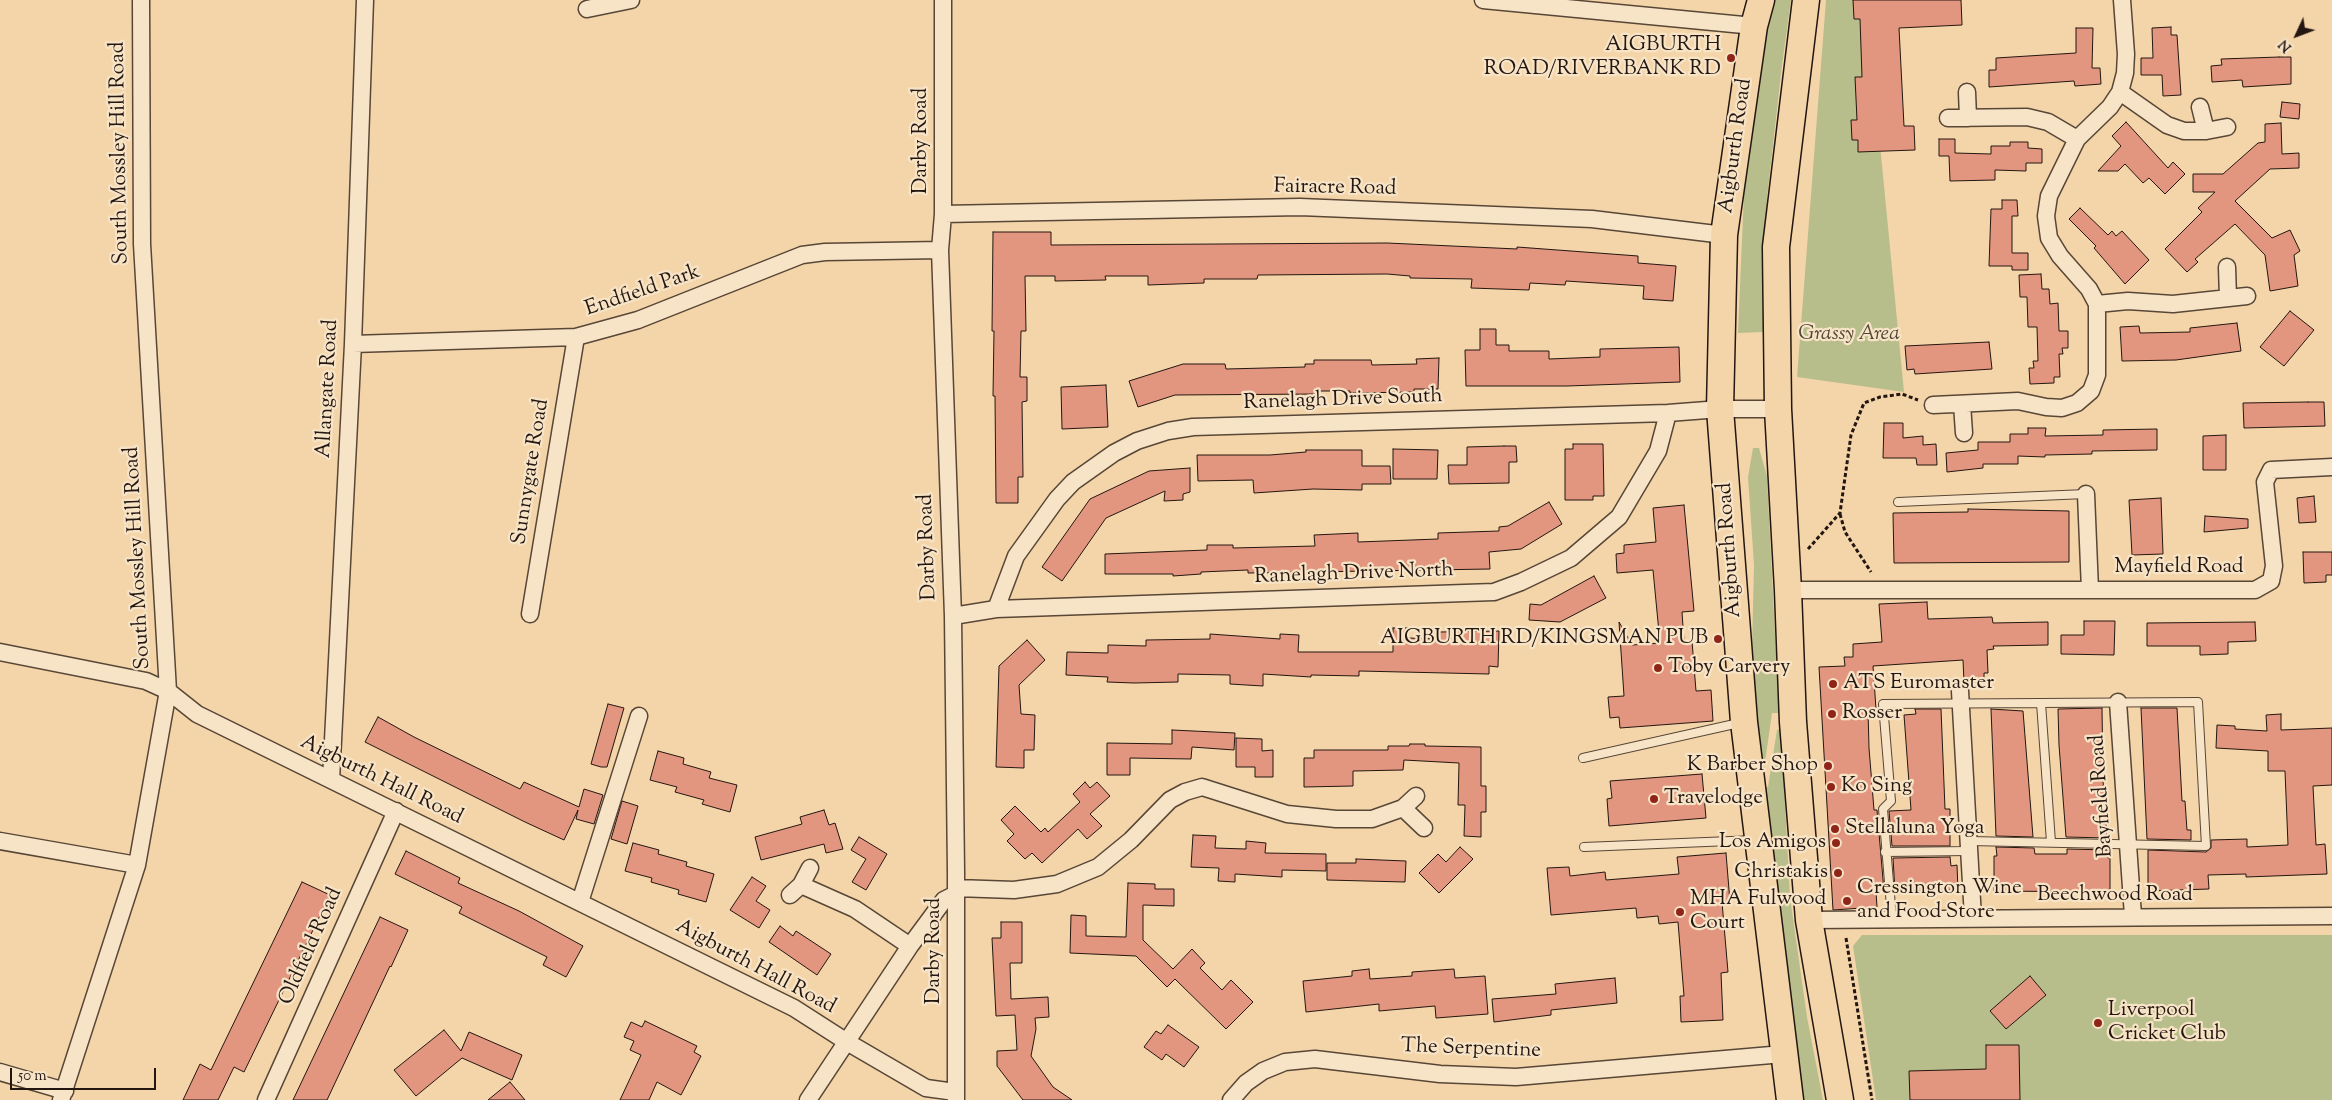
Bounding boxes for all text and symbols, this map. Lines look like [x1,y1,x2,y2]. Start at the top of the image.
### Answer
north arrow [2272,10,2322,60]
place label: AIGBURTH ROAD/RIVERBANK RD [1484,33,1721,83]
text: N [2275,34,2297,56]
street label: South Mossley Hill Road [106,41,136,265]
marker: AIGBURTH ROAD/RIVERBANK RD [1725,52,1737,64]
street label: Aigburth Road [1715,77,1759,215]
street label: Darby Road [909,88,935,194]
street label: Fairacre Road [1273,175,1397,203]
street label: Endfield Park [582,261,704,323]
street label: Allangate Road [313,319,345,459]
park label: Grassy Area [1798,322,1900,348]
street label: Ranelagh Drive South [1243,385,1443,417]
street label: Sunnygate Road [508,397,556,547]
street label: South Mossley Hill Road [121,446,157,670]
street label: Aigburth Road [1714,481,1748,619]
street label: Darby Road [915,493,943,601]
street label: Mayfield Road [2114,555,2244,581]
street label: Ranelagh Drive North [1254,559,1454,591]
place label: AIGBURTH RD/KINGSMAN PUB [1380,626,1708,652]
marker: AIGBURTH RD/KINGSMAN PUB [1712,633,1724,645]
place label: Toby Carvery [1668,655,1790,681]
marker: Toby Carvery [1652,662,1664,674]
place label: ATS Euromaster [1843,671,1994,697]
marker: ATS Euromaster [1827,678,1839,690]
place label: Rosser [1842,701,1902,727]
marker: Rosser [1826,708,1838,720]
street label: Aigburth Hall Road [295,731,467,831]
street label: Bayfield Road [2086,734,2120,858]
place label: K Barber Shop [1687,753,1818,779]
marker: K Barber Shop [1822,760,1834,772]
place label: Ko Sing [1841,774,1912,800]
marker: Ko Sing [1825,781,1837,793]
place label: Travelodge [1664,786,1763,812]
marker: Travelodge [1648,793,1660,805]
place label: Stellaluna Yoga [1845,816,1984,842]
marker: Stellaluna Yoga [1829,823,1841,835]
place label: Los Amigos [1719,830,1826,856]
marker: Los Amigos [1830,837,1842,849]
place label: Christakis [1734,860,1828,886]
marker: Christakis [1832,867,1844,879]
place label: Cressington Wine and Food Store [1857,876,2022,926]
street label: Beechwood Road [2037,883,2193,909]
street label: Oldfield Road [275,884,349,1010]
place label: MHA Fulwood Court [1690,887,1826,937]
marker: Cressington Wine and Food Store [1841,895,1853,907]
street label: Darby Road [922,898,948,1004]
marker: MHA Fulwood Court [1674,906,1686,918]
street label: Aigburth Hall Road [670,915,840,1021]
place label: Liverpool Cricket Club [2108,998,2226,1048]
marker: Liverpool Cricket Club [2092,1017,2104,1029]
street label: The Serpentine [1401,1035,1541,1065]
scale bar [12,1058,159,1090]
text: 50 m [18,1066,47,1087]

